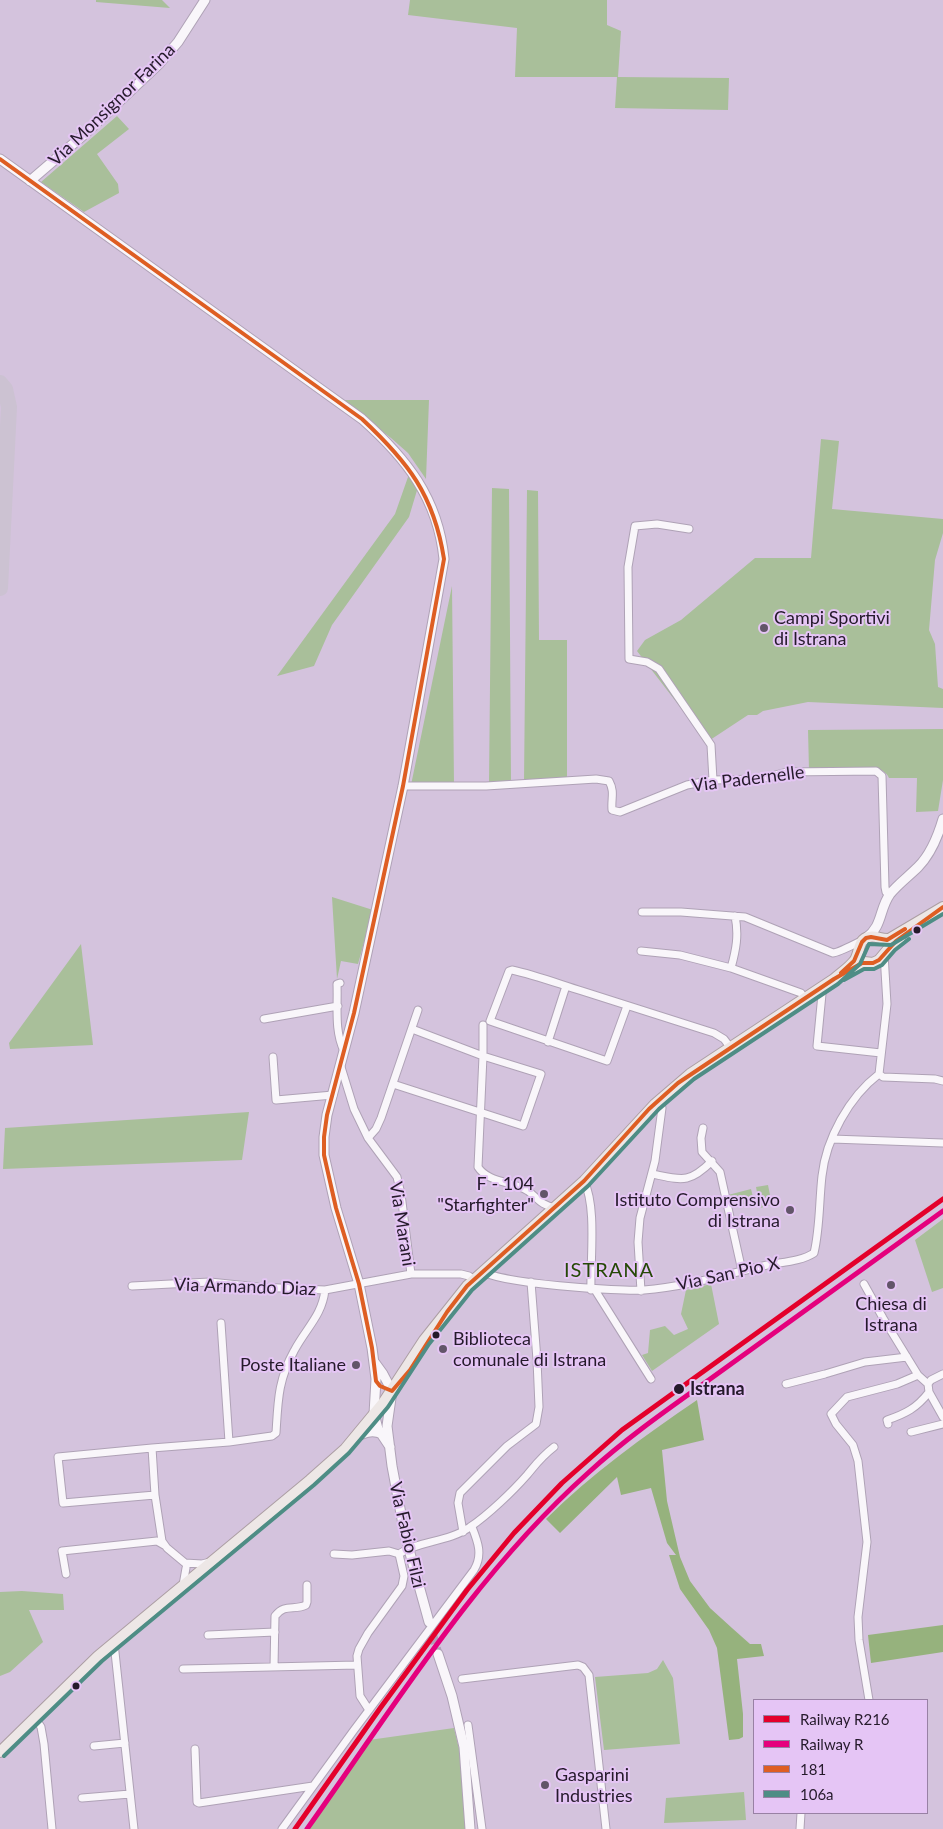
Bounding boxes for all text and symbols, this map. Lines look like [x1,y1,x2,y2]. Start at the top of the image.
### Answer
street label: Via Monsignor Farina [44,39,180,171]
place label: Campi Sportivi di Istrana [774,607,890,650]
marker: Campi Sportivi di Istrana [758,622,770,634]
street label: Via Padernelle [691,761,805,797]
unlabelled marker [912,925,922,935]
place label: F - 104 "Starfighter" [437,1173,534,1216]
street label: Via Marani [385,1180,419,1268]
marker: F - 104 "Starfighter" [538,1188,550,1200]
place label: Istituto Comprensivo di Istrana [615,1189,780,1232]
marker: Istituto Comprensivo di Istrana [784,1204,796,1216]
street label: Via San Pio X [674,1253,782,1295]
district label: ISTRANA [563,1259,655,1283]
street label: Via Armando Diaz [173,1274,317,1300]
marker: Chiesa di Istrana [885,1279,897,1291]
place label: Chiesa di Istrana [855,1293,927,1336]
place label: Biblioteca comunale di Istrana [453,1328,606,1370]
unlabelled marker [431,1330,441,1340]
marker: Biblioteca comunale di Istrana [437,1343,449,1355]
place label: Poste Italiane [240,1354,346,1376]
marker: Poste Italiane [350,1359,362,1371]
place label: Istrana [690,1378,745,1400]
marker: Istrana [672,1382,686,1396]
street label: Via Fabio Filzi [384,1480,430,1590]
unlabelled marker [71,1681,81,1691]
legend [753,1699,928,1814]
text: Railway R216 [800,1710,890,1728]
text: Railway R [800,1735,863,1753]
text: 181 [800,1760,826,1778]
place label: Gasparini Industries [555,1764,632,1806]
marker: Gasparini Industries [539,1779,551,1791]
text: 106a [800,1785,834,1803]

